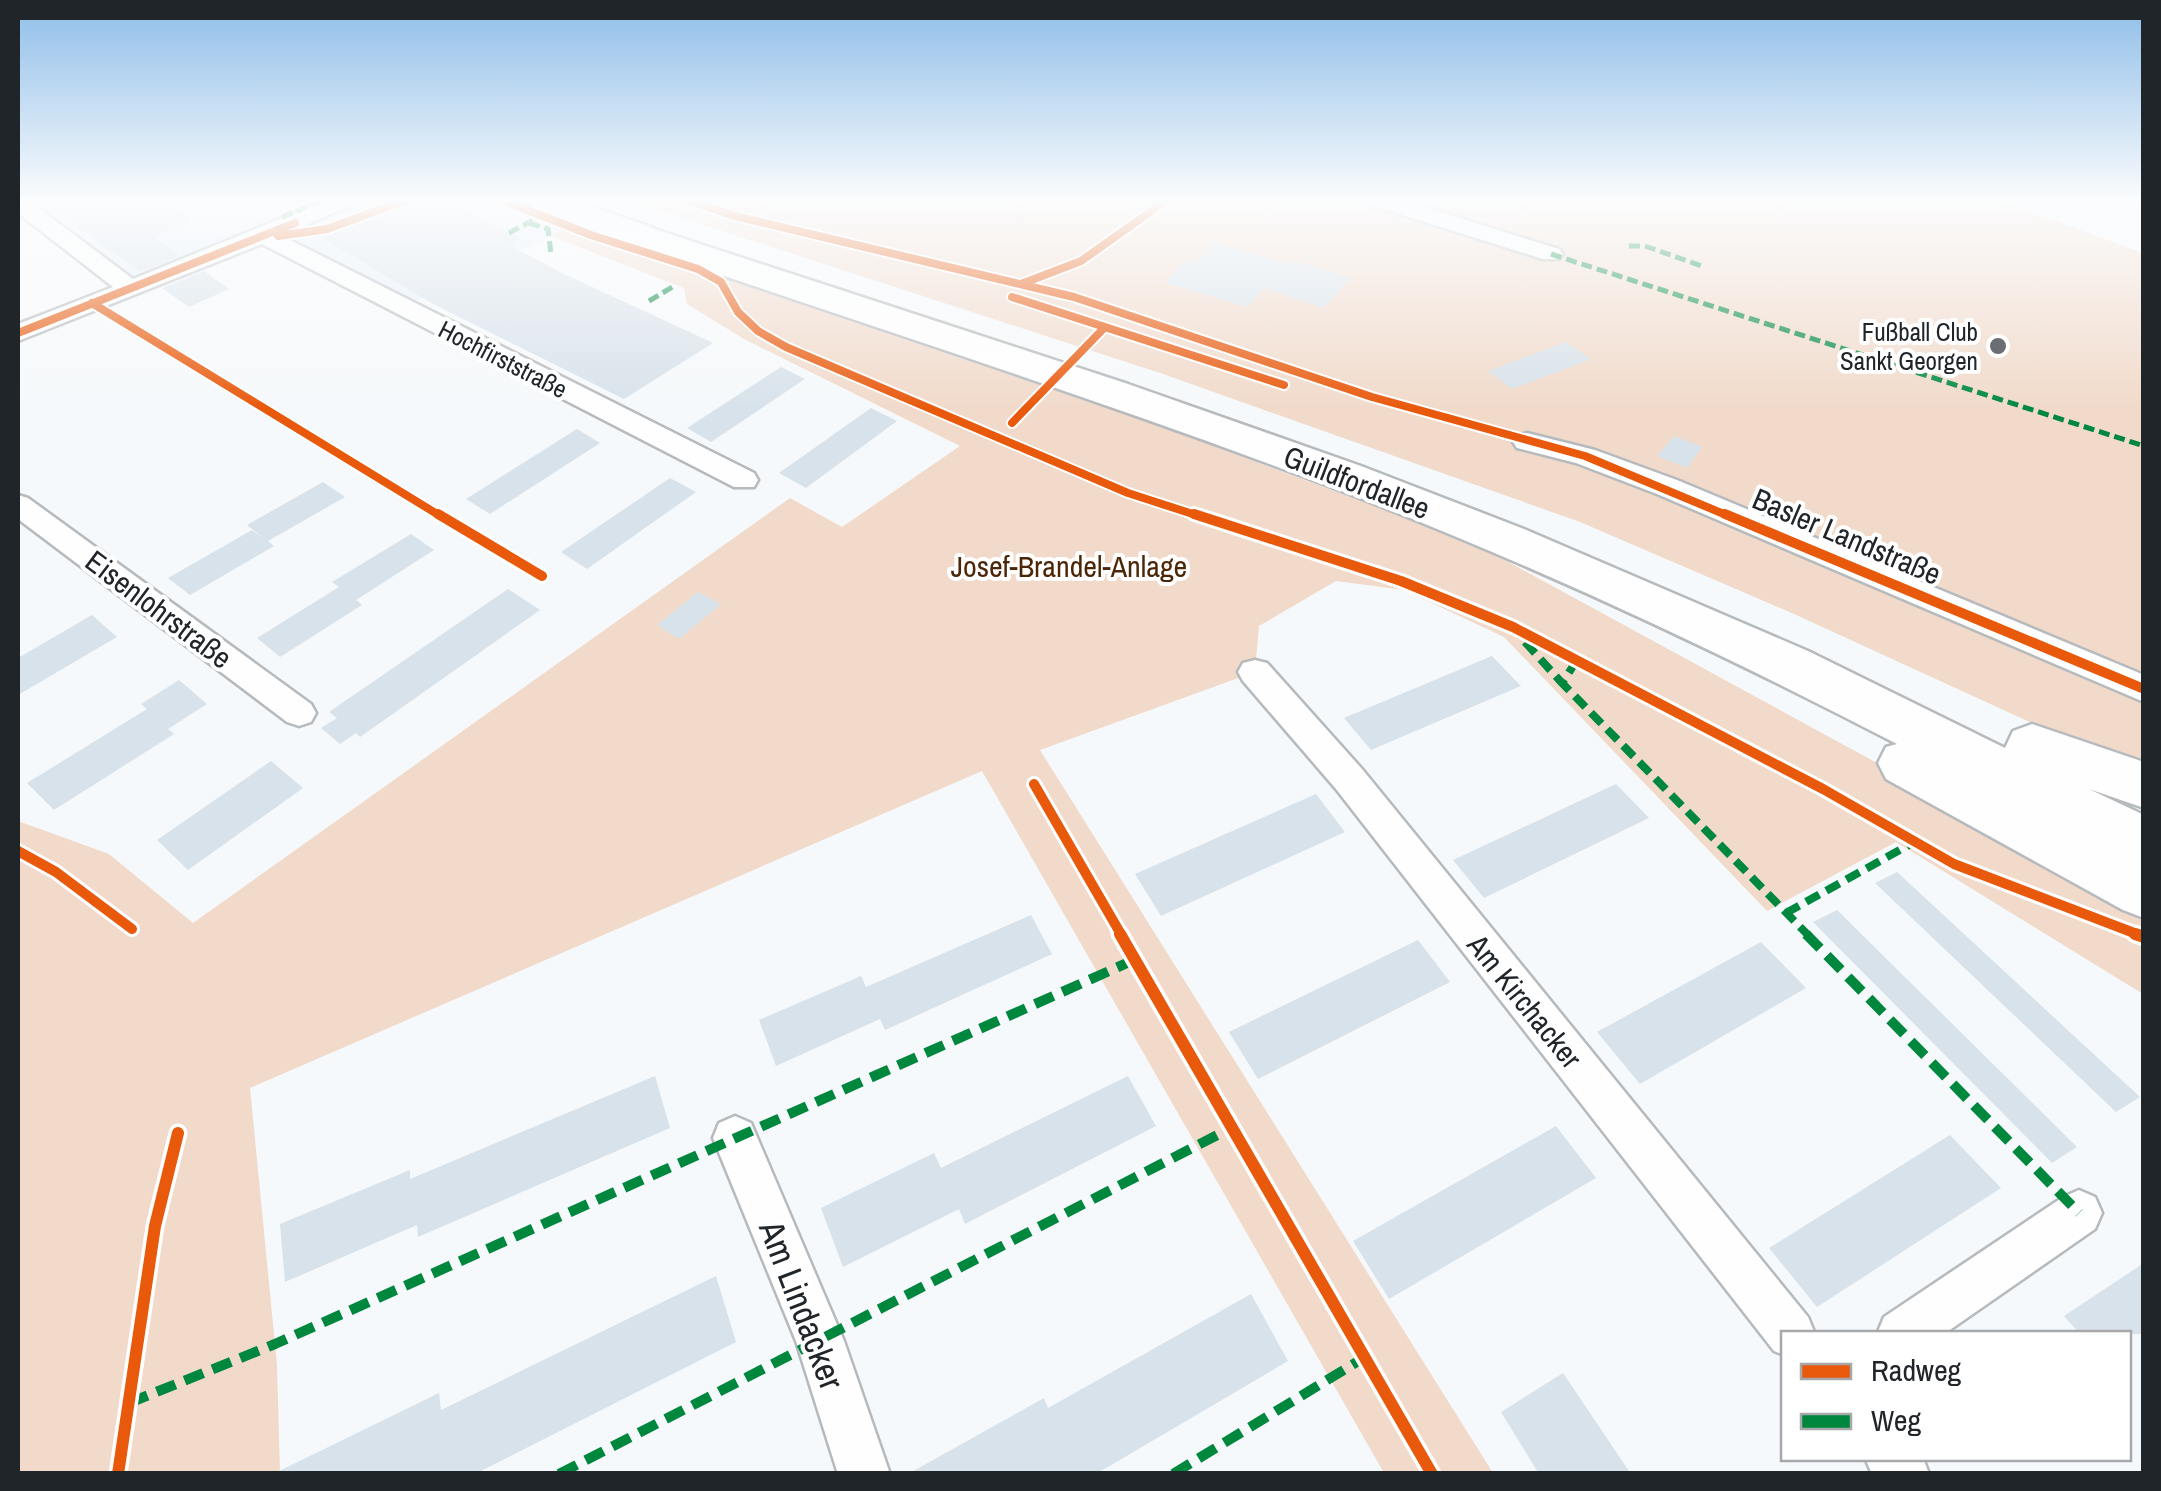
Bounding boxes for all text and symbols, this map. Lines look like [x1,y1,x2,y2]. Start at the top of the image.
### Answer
street label: Hochfirststraße [433,312,573,406]
place label: Fußball Club Sankt Georgen [1840,315,1978,378]
marker: Fußball Club Sankt Georgen [1987,335,2009,357]
street label: Guildfordallee [1278,436,1436,528]
street label: Basler Landstraße [1747,478,1947,594]
street label: Eisenlohrstraße [78,541,240,677]
park label: Josef-Brandel-Anlage [951,546,1187,586]
street label: Am Kirchacker [1458,925,1592,1077]
street label: Am Lindacker [748,1213,856,1396]
legend [1781,1331,2131,1461]
text: Radweg [1871,1350,1962,1390]
text: Weg [1871,1400,1921,1440]

